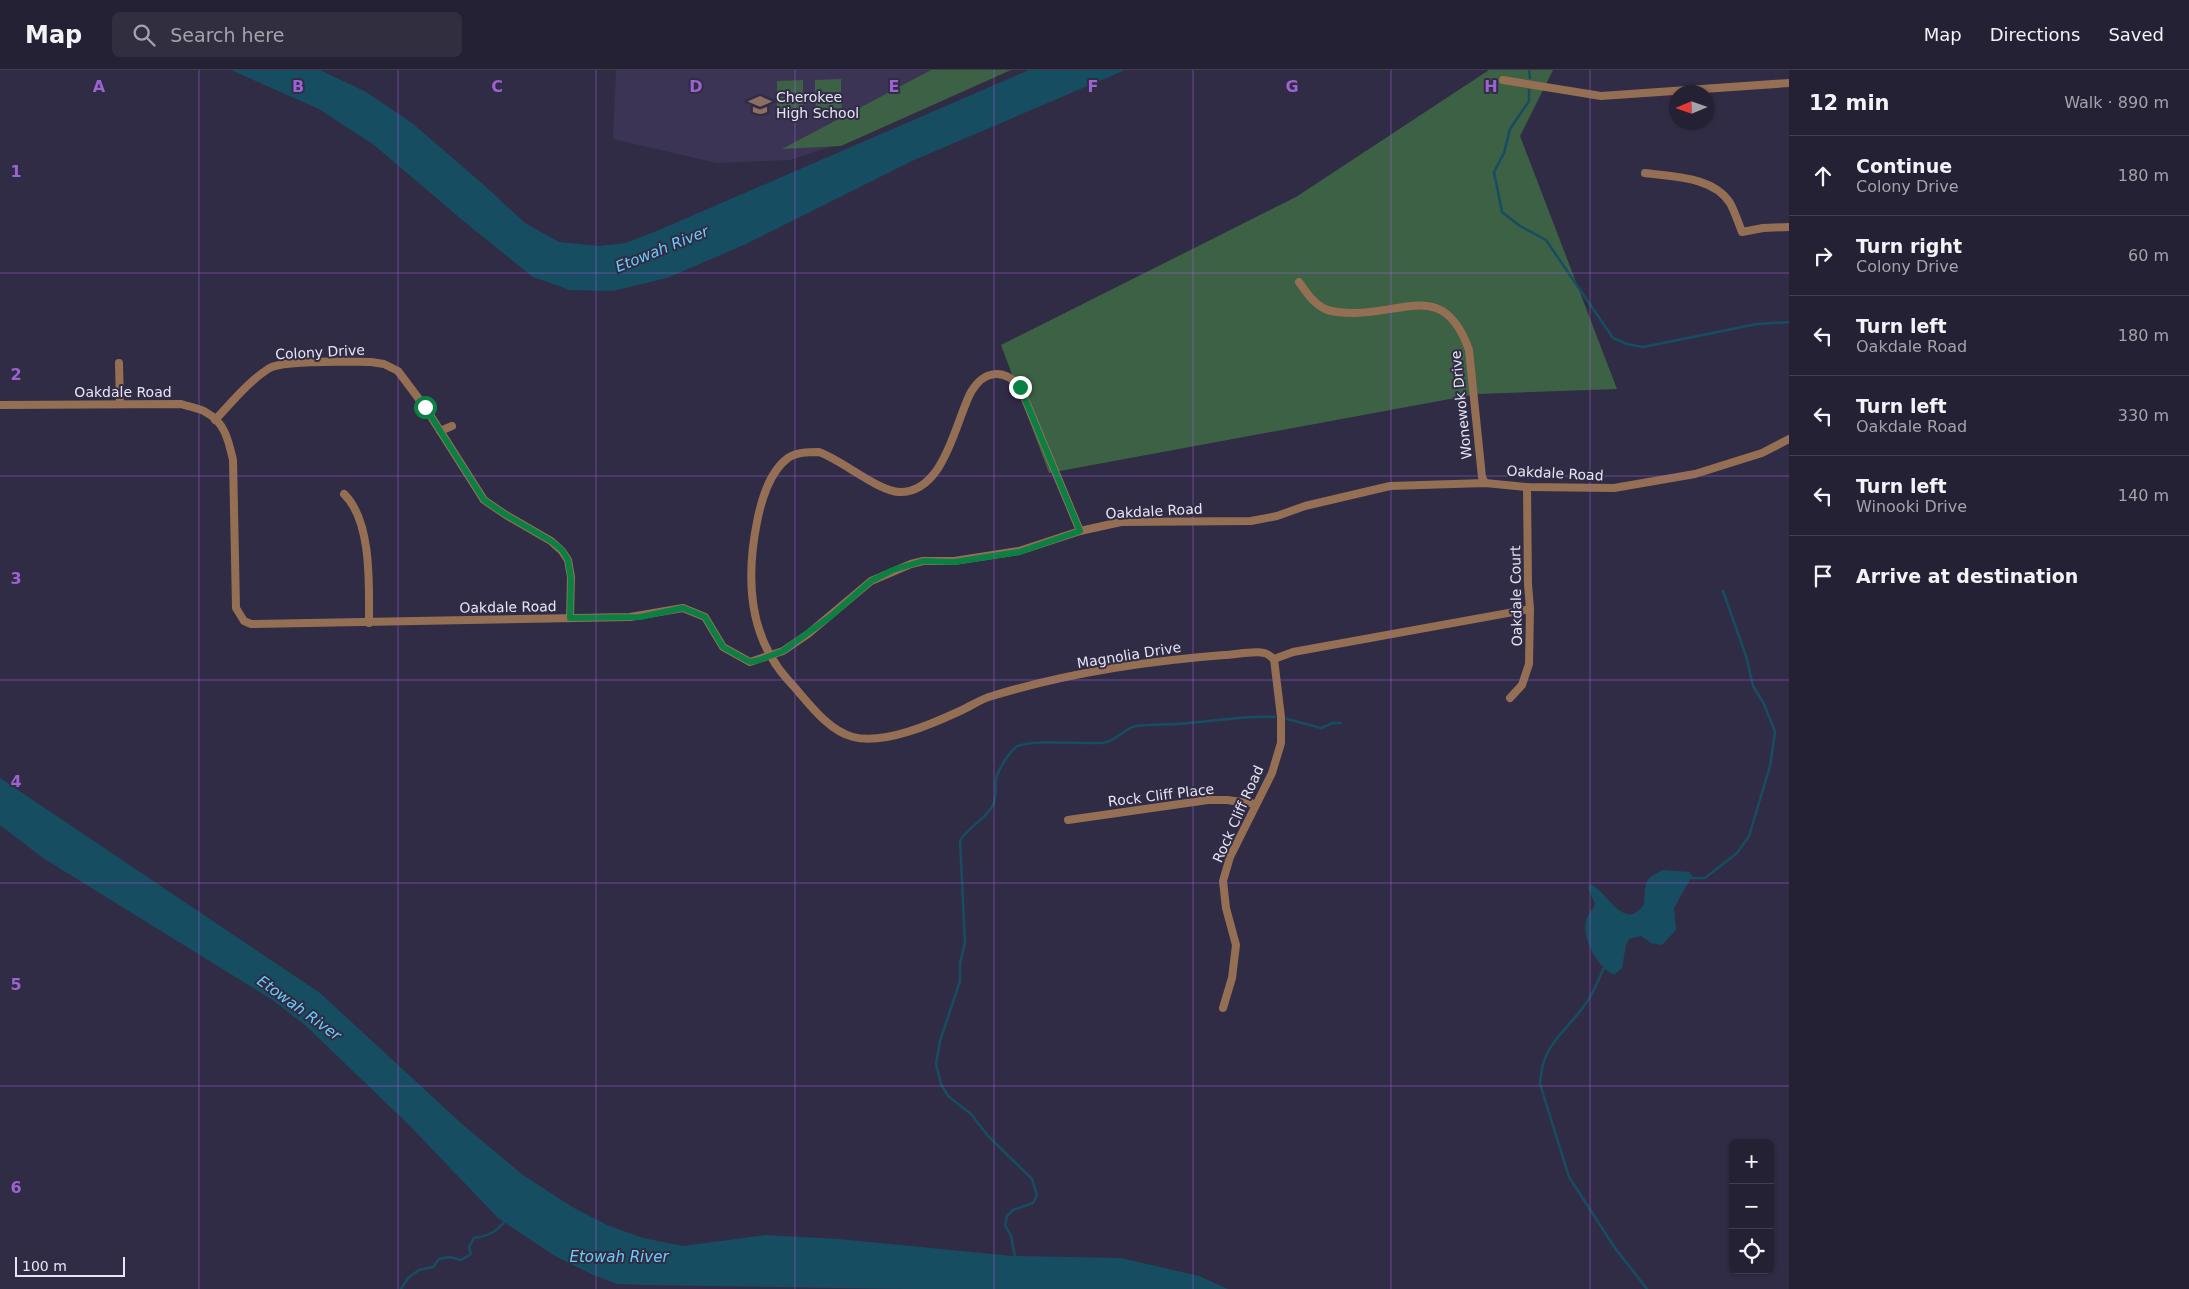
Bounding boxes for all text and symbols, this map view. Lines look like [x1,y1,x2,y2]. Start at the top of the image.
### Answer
search box [112,12,462,57]
text: Map [25,21,82,49]
icon: search [130,21,158,49]
text: Search here [170,24,284,46]
text: Map [1924,24,1962,45]
text: Directions [1990,24,2080,45]
text: Saved [2108,24,2164,45]
text: A [93,77,106,96]
text: B [292,77,304,96]
text: C [491,77,503,96]
text: D [689,77,703,96]
text: E [889,77,899,96]
text: F [1088,77,1098,96]
text: G [1285,77,1299,96]
text: H [1484,77,1498,96]
north arrow [1669,85,1714,130]
place label: Cherokee High School [776,89,859,121]
text: 12 min [1809,91,1890,115]
school or university icon: Cherokee High School [747,92,773,118]
text: Walk · 890 m [2064,93,2169,112]
text: Continue [1856,155,1952,177]
text: 1 [10,162,22,181]
icon: ahead [1809,162,1837,190]
text: 180 m [2118,166,2169,185]
text: Colony Drive [1856,177,1959,196]
water label: Etowah River [613,222,712,276]
text: Turn right [1856,235,1962,257]
icon: right [1809,242,1837,270]
text: 60 m [2128,246,2169,265]
text: Colony Drive [1856,257,1959,276]
text: Turn left [1856,315,1947,337]
icon: left [1809,322,1837,350]
text: 180 m [2118,326,2169,345]
text: Oakdale Road [1856,337,1967,356]
street label: Colony Drive [275,342,365,362]
street label: Wonewok Drive [1447,350,1475,460]
text: 2 [10,365,22,384]
route end [1009,376,1032,399]
street label: Oakdale Road [74,384,172,400]
text: Turn left [1856,395,1947,417]
route start [414,396,437,419]
icon: left [1809,402,1837,430]
text: 330 m [2118,406,2169,425]
text: Oakdale Road [1856,417,1967,436]
street label: Oakdale Road [1506,462,1604,484]
text: Turn left [1856,475,1947,497]
icon: left [1809,482,1837,510]
text: 140 m [2118,486,2169,505]
text: Winooki Drive [1856,497,1967,516]
street label: Oakdale Road [1105,500,1203,522]
street label: Oakdale Court [1507,545,1525,646]
icon: arrive [1809,562,1837,590]
text: Arrive at destination [1856,565,2078,587]
text: 3 [10,569,22,588]
street label: Oakdale Road [459,598,557,616]
street label: Magnolia Drive [1076,639,1182,671]
street label: Rock Cliff Road [1209,763,1267,865]
text: 4 [10,772,22,791]
street label: Rock Cliff Place [1107,781,1215,809]
water label: Etowah River [254,972,345,1045]
text: 5 [10,975,22,994]
map controls [1729,1139,1774,1274]
button: + [1729,1139,1774,1184]
text: 6 [10,1178,22,1197]
button: − [1729,1184,1774,1229]
button: locate [1729,1229,1774,1274]
water label: Etowah River [569,1248,669,1266]
scale bar [15,1254,125,1277]
text: 100 m [22,1258,67,1274]

